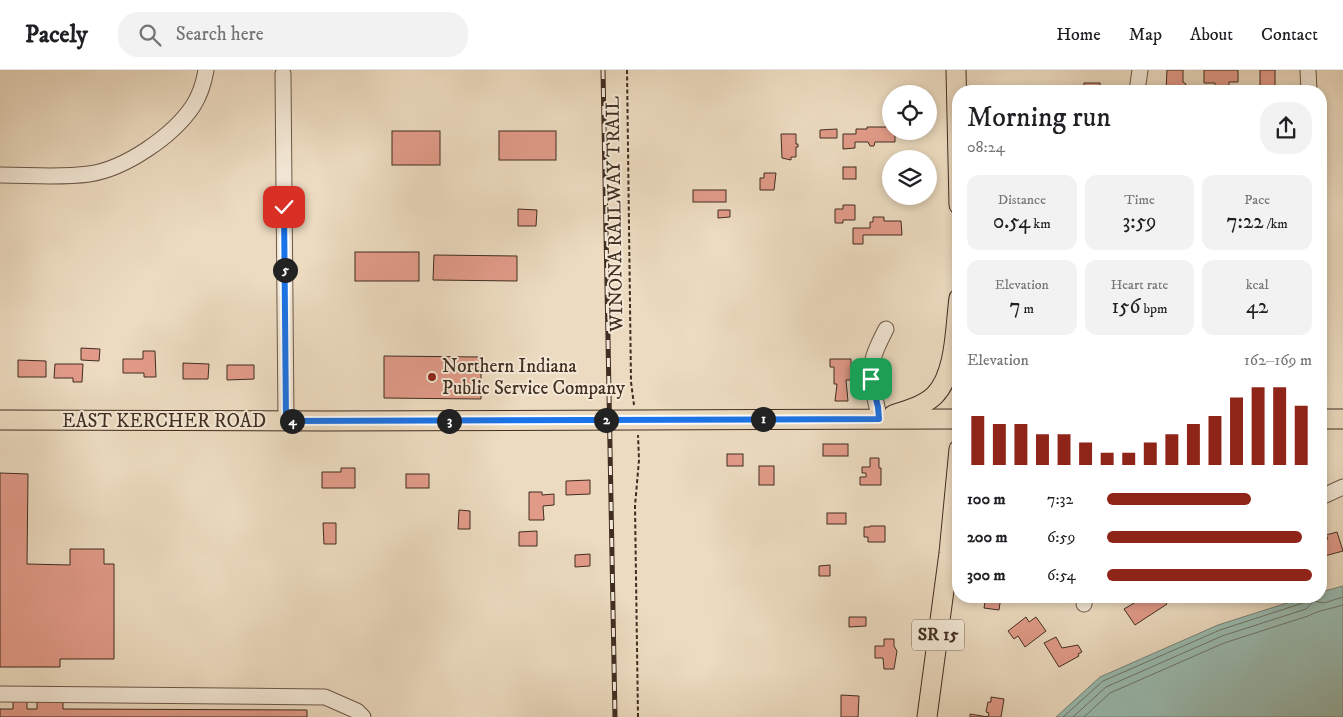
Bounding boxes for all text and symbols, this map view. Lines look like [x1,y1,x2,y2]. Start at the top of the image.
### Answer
search box [118,12,468,57]
text: Pacely [25,20,88,50]
icon: search [136,21,164,49]
text: Search here [176,23,264,46]
text: Home [1056,24,1101,46]
text: Map [1129,24,1162,46]
text: About [1190,24,1233,46]
text: Contact [1261,24,1318,46]
map controls [882,85,937,205]
button: locate [882,85,937,140]
street label: WINONA RAILWAY TRAIL [601,96,629,333]
text: Morning run [967,100,1111,135]
button: share [1260,102,1312,154]
text: 08:24 [967,137,1005,157]
button: layers [882,150,937,205]
pin [263,186,305,228]
text: Distance [998,191,1046,209]
text: Time [1124,191,1155,209]
text: Pace [1244,191,1270,209]
icon: check [270,193,298,221]
text: 0.54 [993,209,1030,235]
text: 3:59 [1122,209,1157,235]
text: 7:22 [1226,209,1264,235]
text: km [1030,215,1051,233]
text: /km [1264,215,1288,233]
pin: 5 [272,258,298,282]
text: 5 [282,261,289,279]
text: Elevation [995,276,1049,294]
text: Heart rate [1111,276,1168,294]
text: kcal [1246,276,1269,294]
text: 7 [1010,294,1021,320]
text: 156 [1111,294,1140,320]
text: 42 [1246,294,1268,320]
text: m [1021,300,1034,318]
text: bpm [1140,300,1168,318]
text: Elevation [967,350,1029,370]
text: 162–169 m [1244,350,1312,370]
place label: Northern Indiana Public Service Company [442,355,626,400]
pin [850,358,892,400]
icon: arrive [857,365,885,393]
marker: Northern Indiana Public Service Company [426,371,438,383]
pin: 1 [750,406,776,432]
pin: 4 [280,408,304,434]
pin: 3 [436,408,462,434]
pin: 2 [594,408,618,432]
street label: EAST KERCHER ROAD [62,410,266,433]
text: 1 [761,410,766,428]
text: 2 [603,411,610,429]
text: 4 [288,412,297,430]
text: 3 [447,412,452,430]
text: 100 m [967,489,1006,509]
text: 7:32 [1047,489,1073,509]
text: 200 m [967,527,1008,547]
text: 6:59 [1047,527,1075,547]
text: 300 m [967,565,1006,585]
text: 6:54 [1047,565,1076,585]
road number: SR 15 [912,620,964,650]

